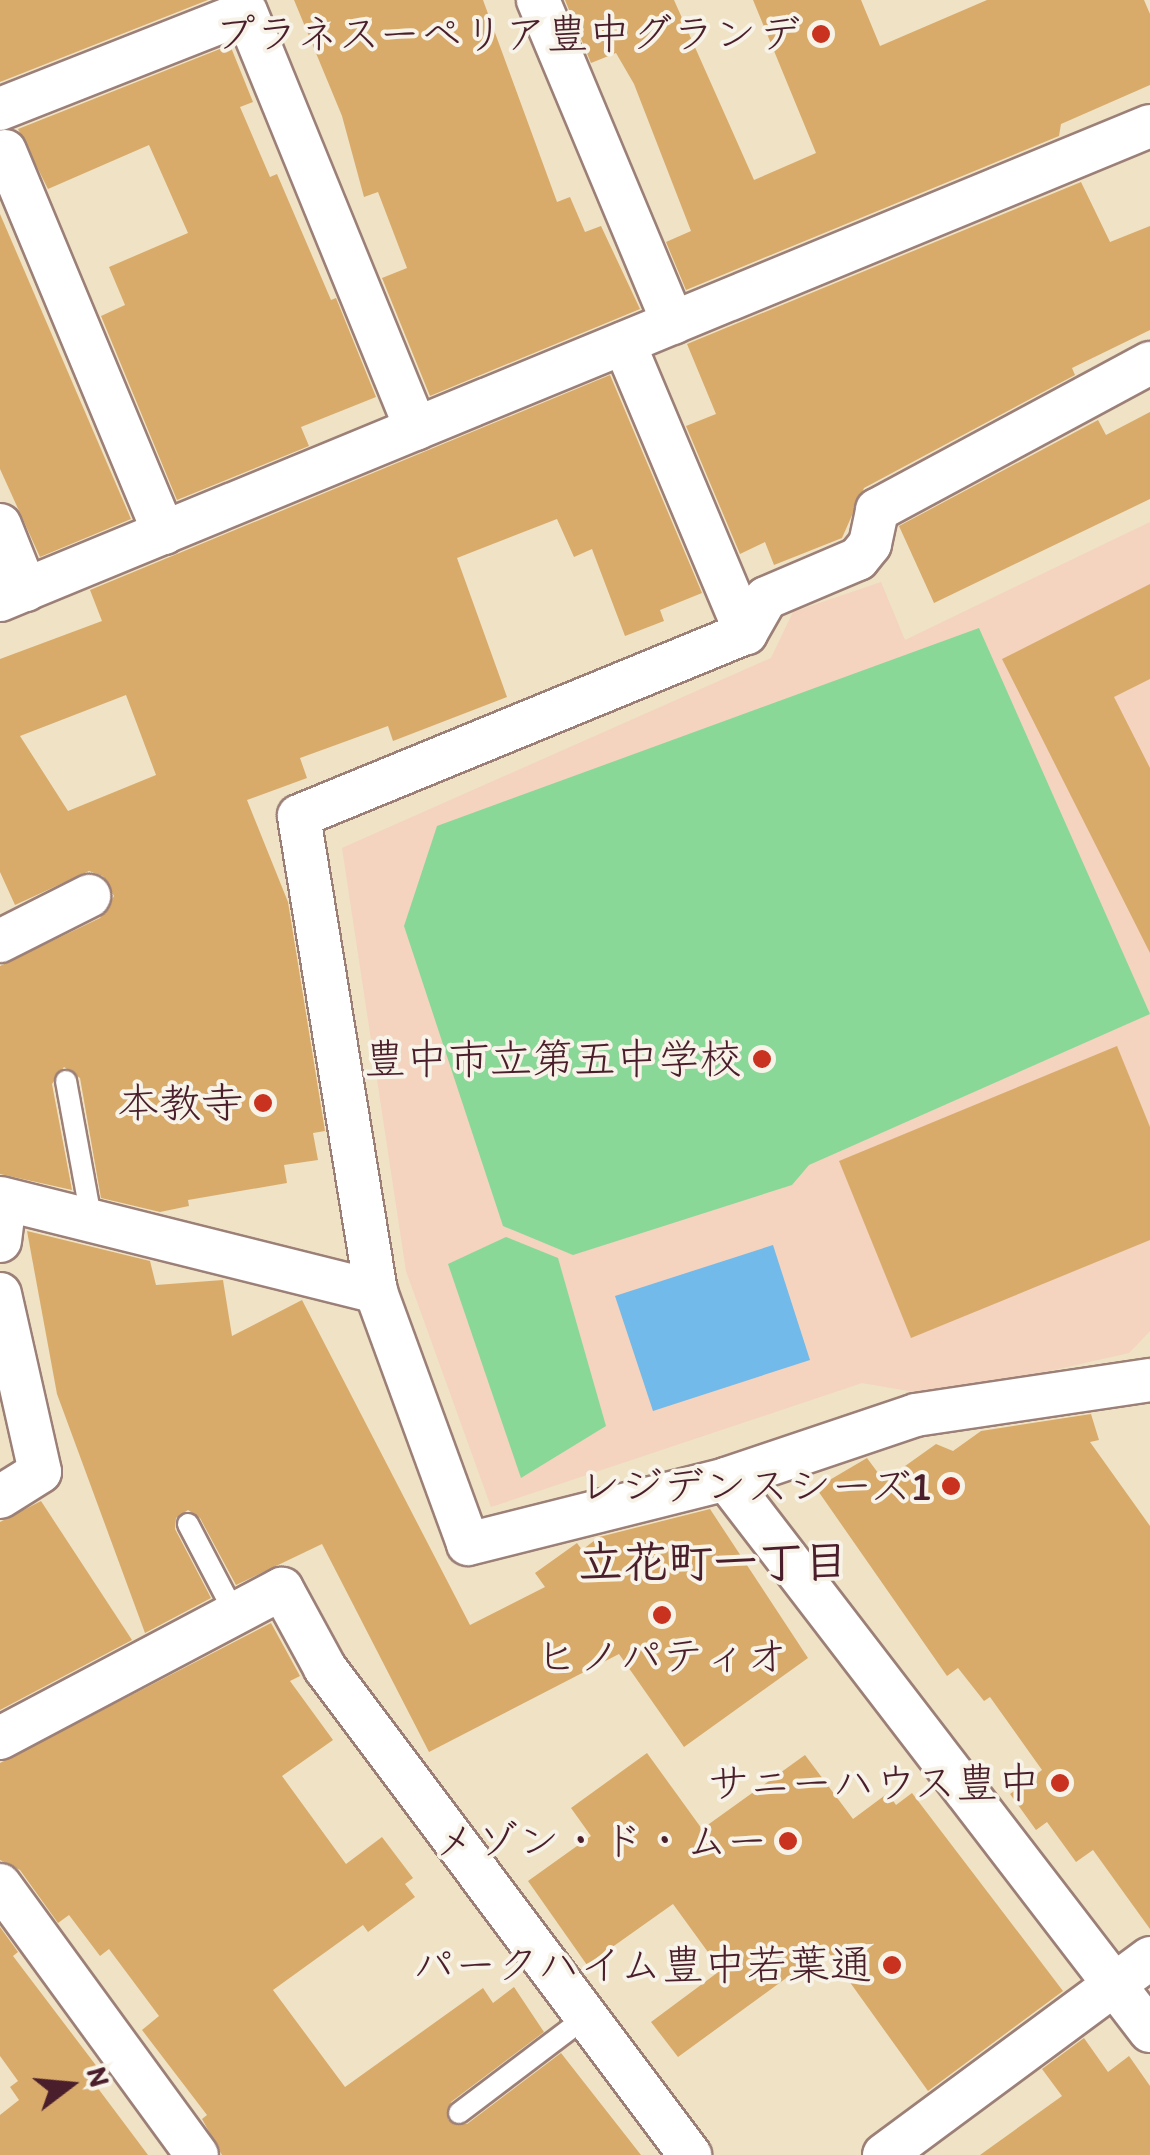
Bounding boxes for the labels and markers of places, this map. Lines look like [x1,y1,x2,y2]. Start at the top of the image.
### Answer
place label: プラネスーペリア豊中グランデ [215,9,801,59]
marker: プラネスーペリア豊中グランデ [810,23,832,45]
place label: 豊中市立第五中学校 [364,1034,742,1084]
marker: 豊中市立第五中学校 [751,1048,773,1070]
place label: 本教寺 [117,1078,243,1128]
marker: 本教寺 [252,1092,274,1114]
place label: レジデンスシーズ1 [576,1461,931,1511]
marker: レジデンスシーズ1 [940,1475,962,1497]
marker: ヒノパティオ [651,1604,673,1626]
place label: ヒノパティオ [536,1631,788,1681]
place label: サニーハウス豊中 [705,1758,1040,1808]
marker: サニーハウス豊中 [1049,1772,1071,1794]
place label: メゾン・ド・ムー [434,1816,768,1866]
marker: メゾン・ド・ムー [777,1830,799,1852]
place label: パークハイム豊中若葉通 [410,1940,872,1990]
marker: パークハイム豊中若葉通 [881,1954,903,1976]

